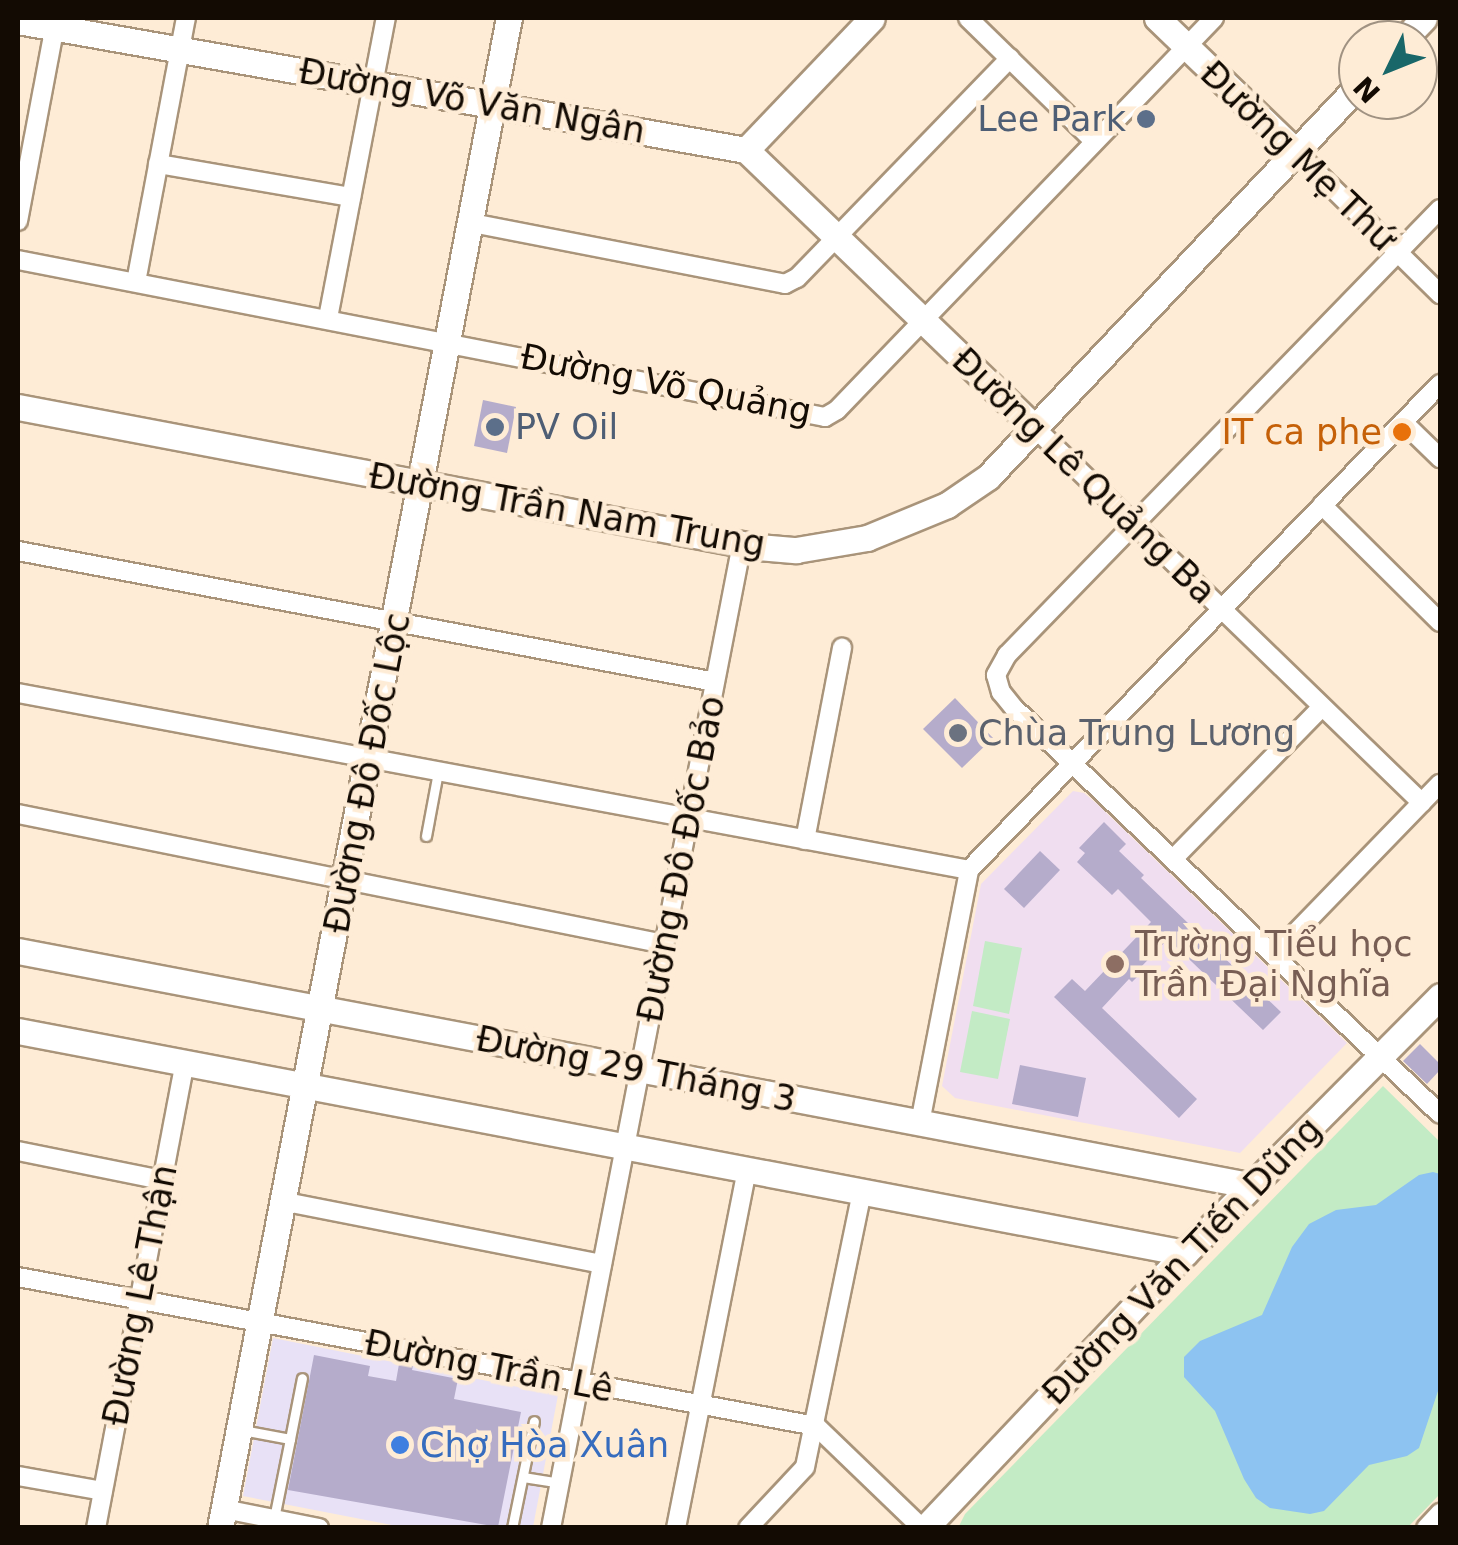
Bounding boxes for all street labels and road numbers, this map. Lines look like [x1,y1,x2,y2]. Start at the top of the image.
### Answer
street label: Đường Võ Văn Ngân [296,50,648,152]
street label: Đường Mẹ Thứ [1192,52,1404,260]
street label: Đường Võ Quảng [517,335,815,433]
street label: Đường Lê Quảng Ba [944,339,1224,613]
street label: Đường Trần Nam Trung [366,454,768,566]
street label: Đường Đô Đốc Lộc [315,609,419,937]
street label: Đường Đô Đốc Bảo [629,692,733,1026]
street label: Đường 29 Tháng 3 [473,1017,799,1121]
street label: Đường Văn Tiến Dũng [1034,1109,1330,1413]
street label: Đường Lê Thận [94,1161,186,1429]
street label: Đường Trần Lê [361,1321,617,1411]

